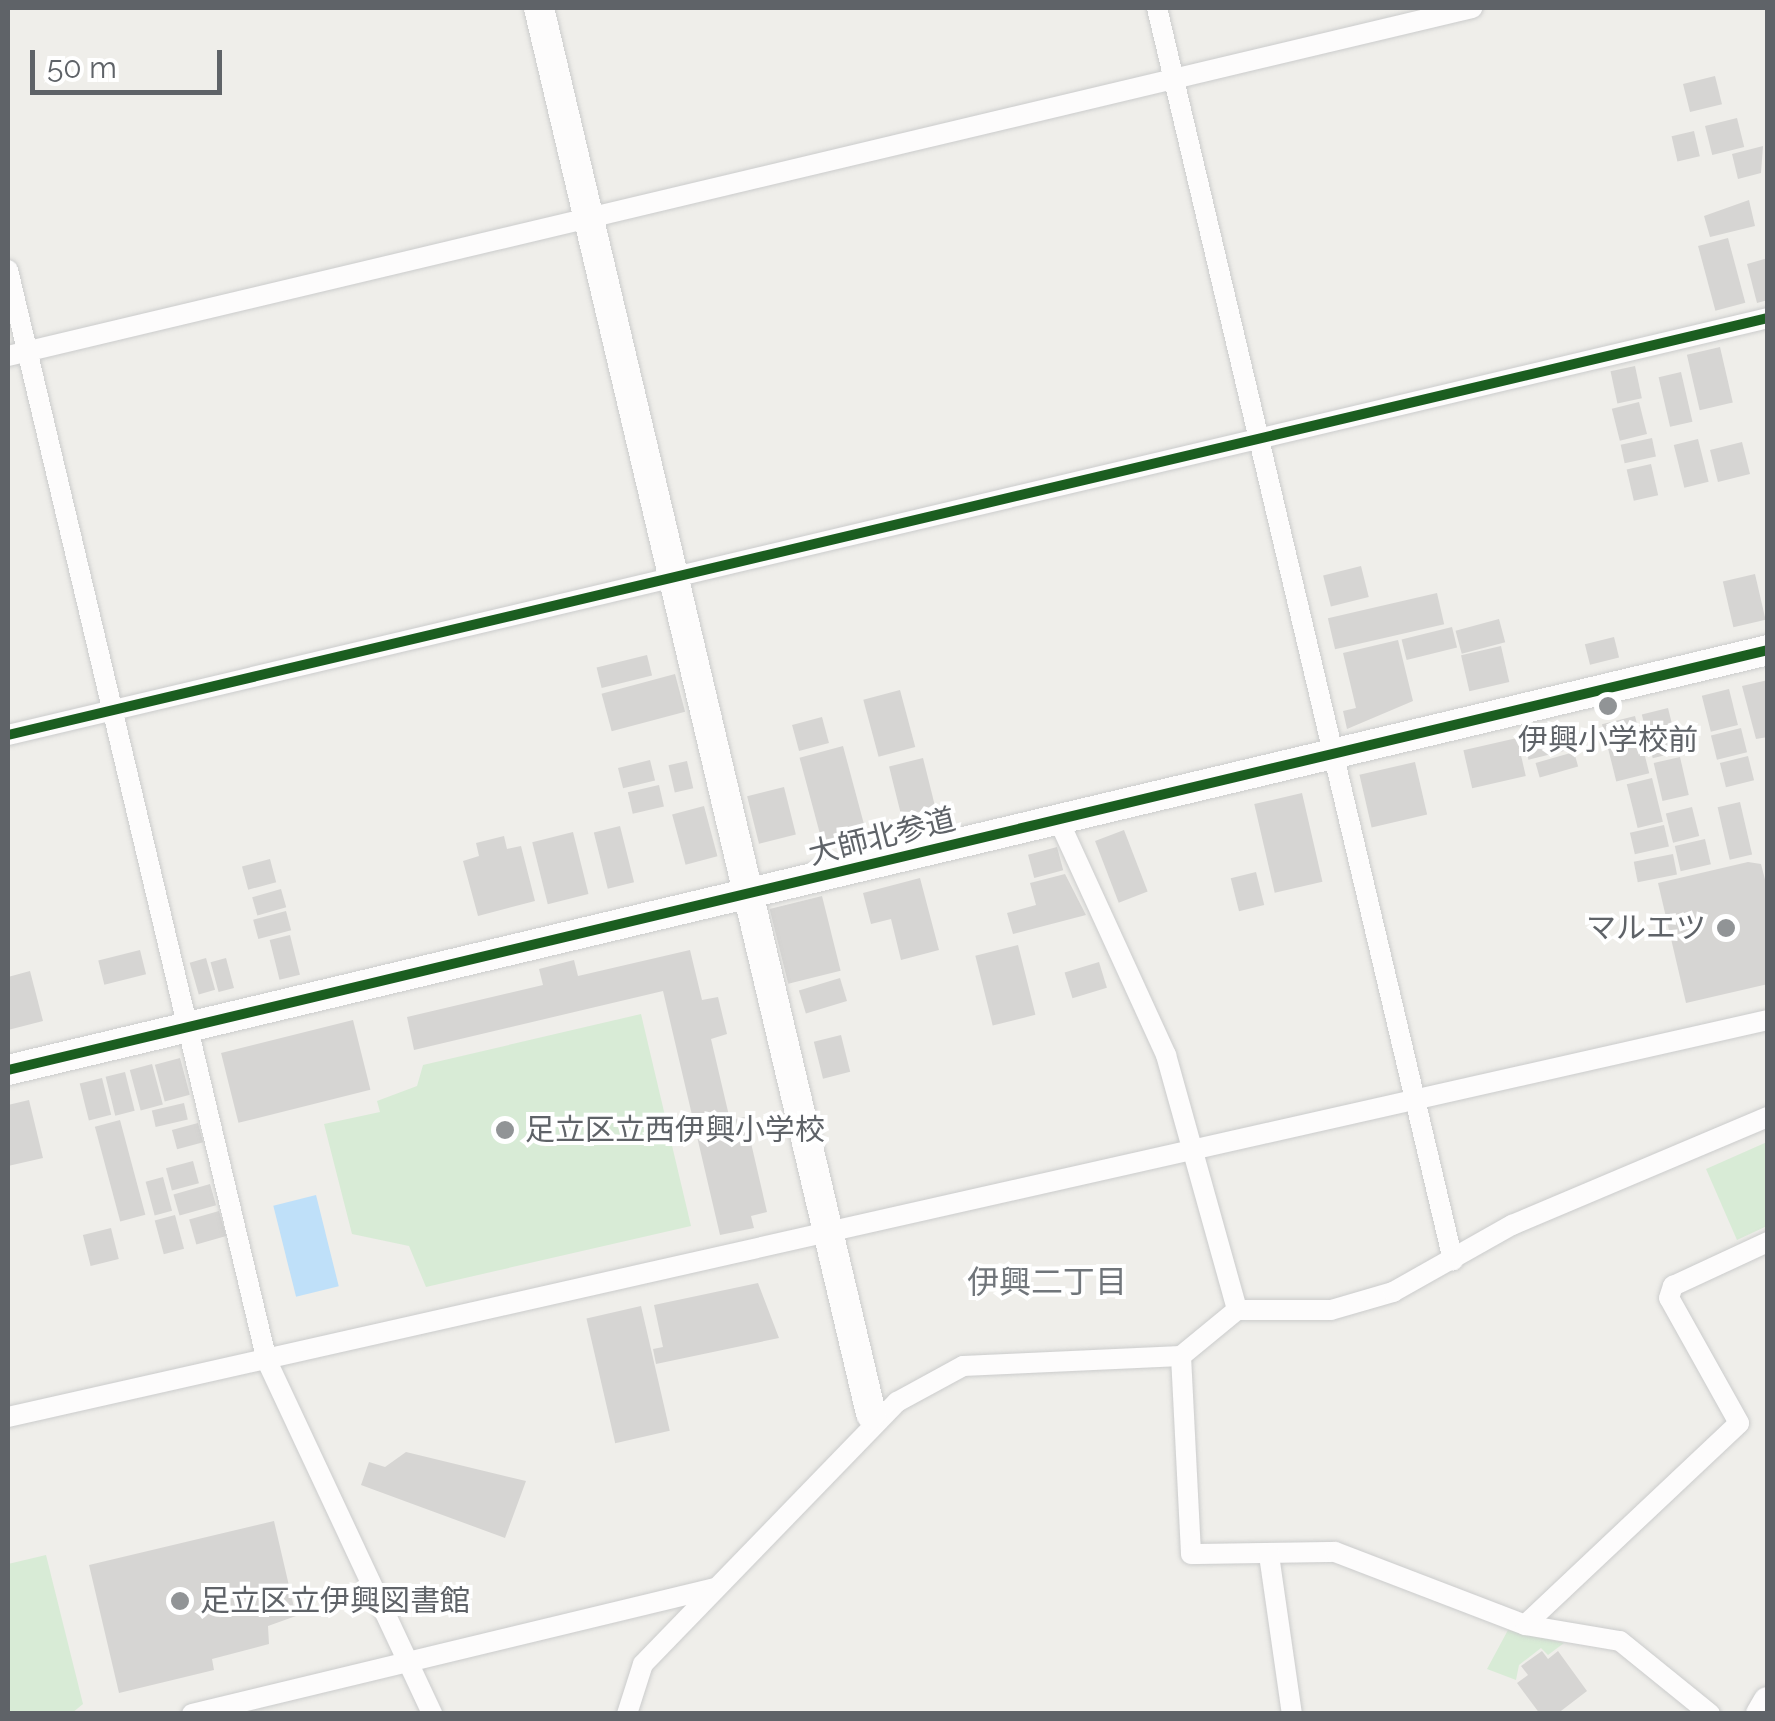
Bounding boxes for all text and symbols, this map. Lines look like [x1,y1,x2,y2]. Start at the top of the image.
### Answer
scale bar [35,30,228,92]
text: 50 m [47,50,117,85]
marker: 伊興小学校前 [1597,695,1619,717]
place label: 伊興小学校前 [1518,722,1698,758]
street label: 大師北参道 [805,801,959,873]
place label: マルエツ [1586,910,1706,946]
marker: マルエツ [1715,917,1737,939]
place label: 足立区立西伊興小学校 [525,1112,825,1148]
marker: 足立区立西伊興小学校 [494,1119,516,1141]
district label: 伊興二丁目 [967,1263,1127,1301]
place label: 足立区立伊興図書館 [200,1583,470,1619]
marker: 足立区立伊興図書館 [169,1590,191,1612]

